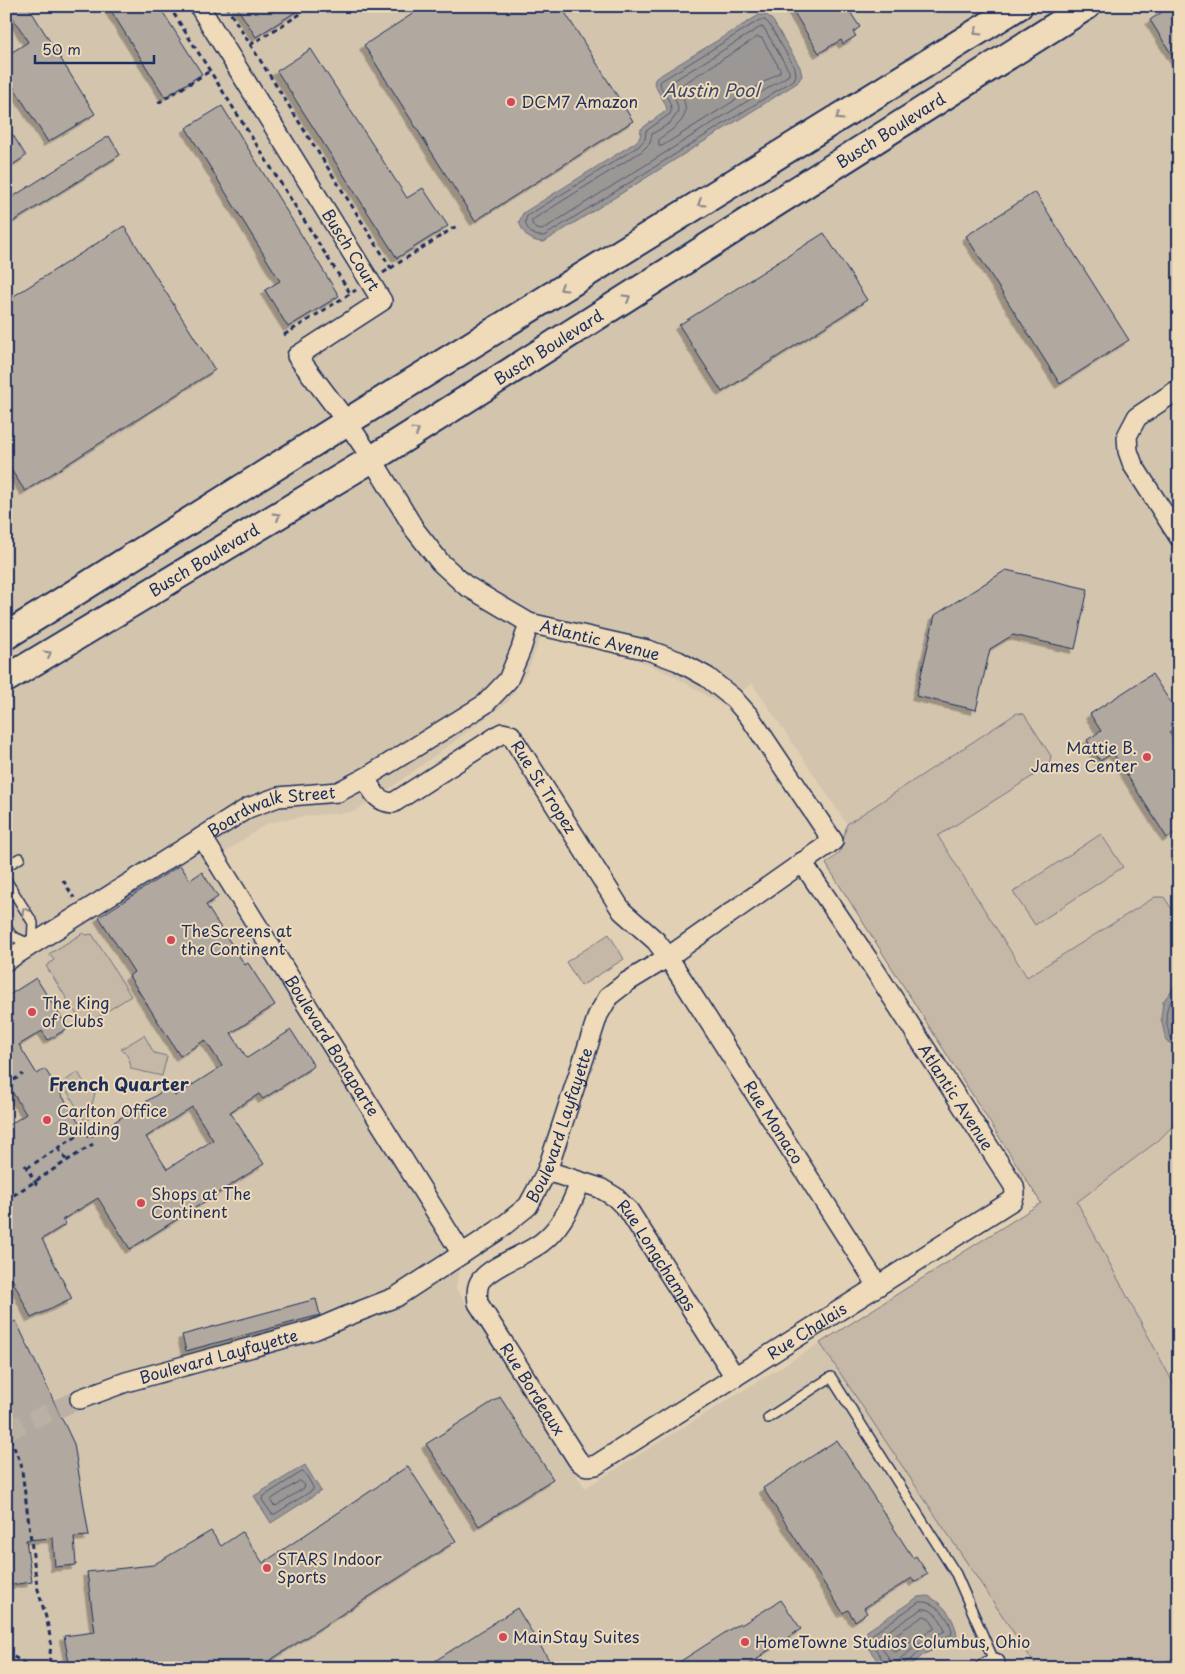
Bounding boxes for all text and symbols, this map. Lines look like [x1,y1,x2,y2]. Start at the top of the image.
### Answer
one-way arrow [974,26,983,35]
scale bar [35,32,154,64]
text: 50 m [42,37,81,60]
water label: Austin Pool [663,76,762,103]
street label: Busch Boulevard [831,86,950,173]
place label: DCM7 Amazon [521,89,638,113]
marker: DCM7 Amazon [505,96,517,108]
one-way arrow [835,111,844,121]
one-way arrow [697,197,706,206]
street label: Busch Court [317,204,387,296]
one-way arrow [559,282,568,292]
one-way arrow [622,294,631,304]
street label: Busch Boulevard [489,303,607,390]
one-way arrow [411,428,420,438]
one-way arrow [272,513,281,523]
street label: Busch Boulevard [144,517,263,602]
street label: Atlantic Avenue [538,613,663,666]
one-way arrow [43,651,52,661]
street label: Rue St Tropez [506,735,583,838]
place label: Mattie B. James Center [1031,735,1138,777]
marker: Mattie B. James Center [1141,751,1153,763]
street label: Boardwalk Street [202,779,337,842]
one-way arrow [22,907,32,916]
place label: TheScreens at the Continent [181,918,293,960]
marker: TheScreens at the Continent [165,934,177,946]
street label: Boulevard Bonaparte [280,970,386,1120]
place label: The King of Clubs [42,990,109,1032]
marker: The King of Clubs [26,1006,38,1018]
street label: Atlantic Avenue [913,1038,1000,1155]
street label: Boulevard Layfayette [519,1044,598,1207]
district label: French Quarter [49,1070,190,1097]
street label: Rue Monaco [739,1075,810,1168]
place label: Carlton Office Building [57,1098,167,1140]
marker: Carlton Office Building [41,1114,53,1126]
place label: Shops at The Continent [151,1181,251,1223]
street label: Rue Longchamps [612,1193,703,1315]
marker: Shops at The Continent [135,1197,147,1209]
street label: Rue Chalais [762,1296,851,1364]
street label: Boulevard Layfayette [136,1322,300,1389]
street label: Rue Bordeaux [495,1338,572,1439]
place label: STARS Indoor Sports [277,1546,382,1588]
marker: STARS Indoor Sports [261,1562,273,1574]
place label: MainStay Suites [513,1624,639,1648]
place label: HomeTowne Studios Columbus, Ohio [755,1629,1030,1653]
marker: MainStay Suites [497,1631,509,1643]
marker: HomeTowne Studios Columbus, Ohio [739,1636,751,1648]

